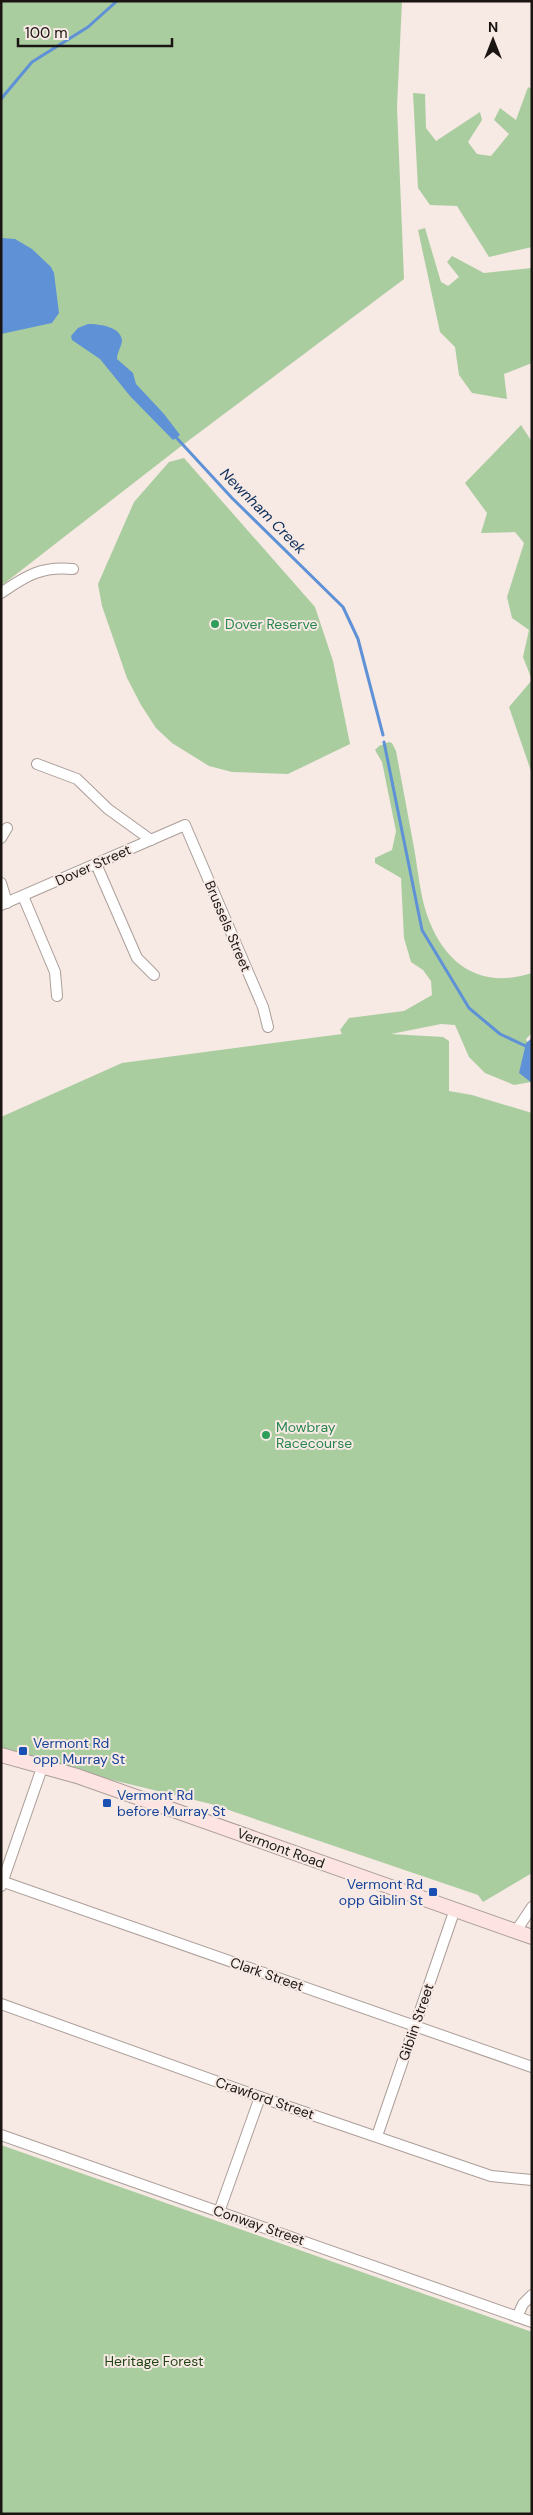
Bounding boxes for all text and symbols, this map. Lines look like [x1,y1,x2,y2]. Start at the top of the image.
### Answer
scale bar [18,15,171,47]
north arrow [468,15,518,65]
text: N [488,18,498,36]
text: 100 m [25,23,68,43]
water label: Newnham Creek [216,464,311,559]
place label: Dover Reserve [225,615,318,633]
marker: Dover Reserve [209,618,221,630]
street label: Dover Street [52,840,134,890]
street label: Brussels Street [201,878,255,974]
place label: Mowbray Racecourse [276,1418,352,1452]
marker: Mowbray Racecourse [260,1429,272,1441]
place label: Vermont Rd opp Murray St [33,1734,125,1768]
marker: Vermont Rd opp Murray St [17,1745,29,1757]
place label: Vermont Rd before Murray St [117,1786,226,1820]
marker: Vermont Rd before Murray St [101,1797,113,1809]
street label: Vermont Road [235,1824,327,1872]
place label: Vermont Rd opp Giblin St [339,1875,423,1909]
marker: Vermont Rd opp Giblin St [427,1886,439,1898]
street label: Clark Street [228,1953,306,1995]
street label: Giblin Street [394,1981,438,2063]
street label: Crawford Street [213,2073,317,2123]
street label: Conway Street [211,2201,307,2249]
park label: Heritage Forest [105,2352,203,2370]

